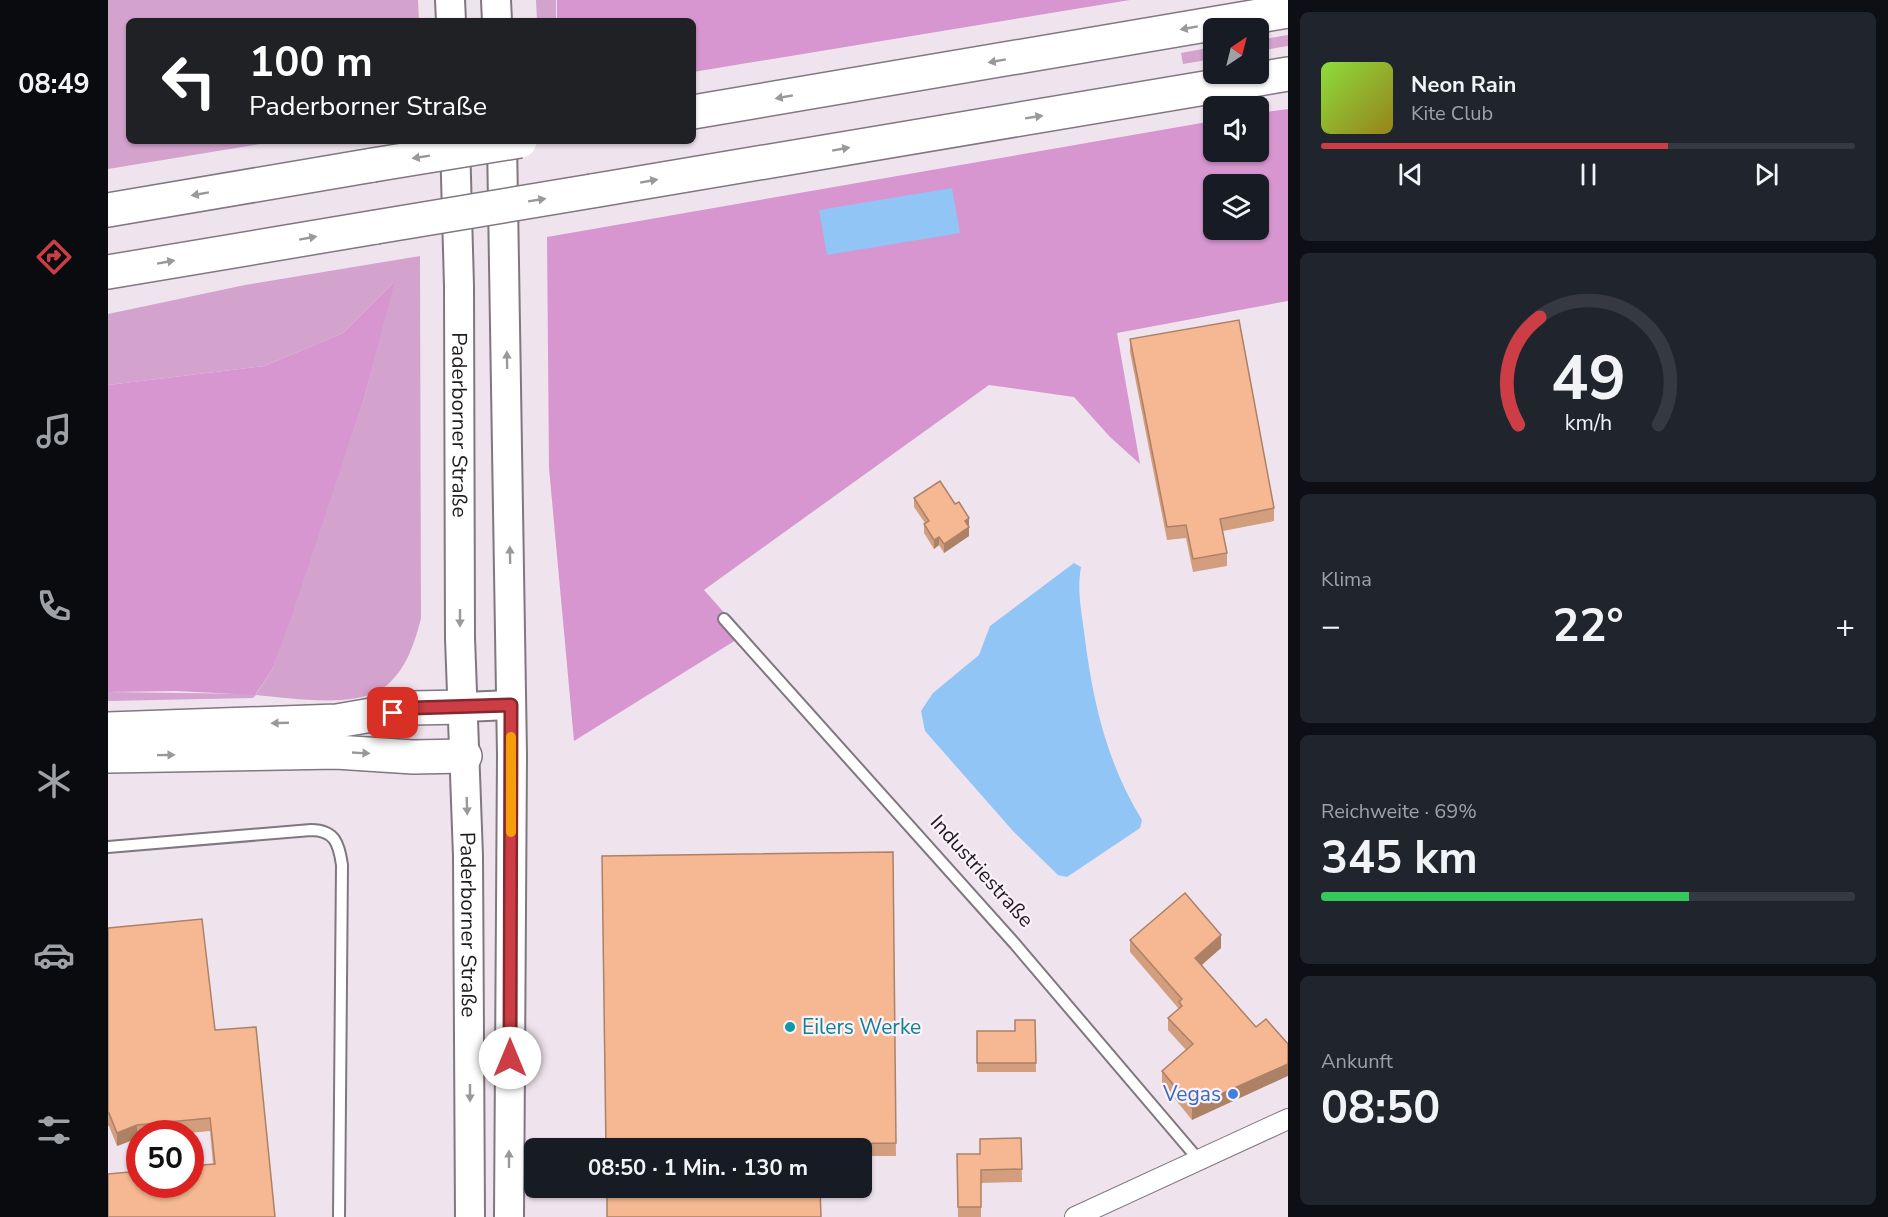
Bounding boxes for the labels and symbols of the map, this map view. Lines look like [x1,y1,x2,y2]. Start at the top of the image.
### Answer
north arrow [1203,18,1269,84]
one-way arrow [1179,24,1198,33]
one-way arrow [987,56,1006,65]
one-way arrow [774,92,793,101]
one-way arrow [1024,112,1043,121]
one-way arrow [832,144,851,153]
one-way arrow [411,153,430,162]
one-way arrow [640,177,659,186]
one-way arrow [190,190,209,199]
one-way arrow [528,196,547,205]
one-way arrow [299,233,318,242]
one-way arrow [156,258,175,267]
street label: Paderborner Straße [445,332,474,518]
one-way arrow [502,350,511,369]
one-way arrow [505,545,515,564]
one-way arrow [455,608,465,627]
pin [367,687,418,738]
one-way arrow [271,719,290,728]
one-way arrow [352,749,371,758]
one-way arrow [157,750,176,760]
one-way arrow [462,796,472,815]
street label: Industriestraße [924,809,1040,933]
street label: Paderborner Straße [453,832,483,1018]
place label: Eilers Werke [802,1013,921,1041]
marker: Eilers Werke [783,1020,797,1034]
position arrow [478,1026,542,1090]
place label: Vegas [1162,1080,1221,1108]
one-way arrow [465,1083,475,1102]
marker: Vegas [1226,1087,1240,1101]
speed limit sign: 50 [126,1120,204,1198]
one-way arrow [504,1149,514,1168]

